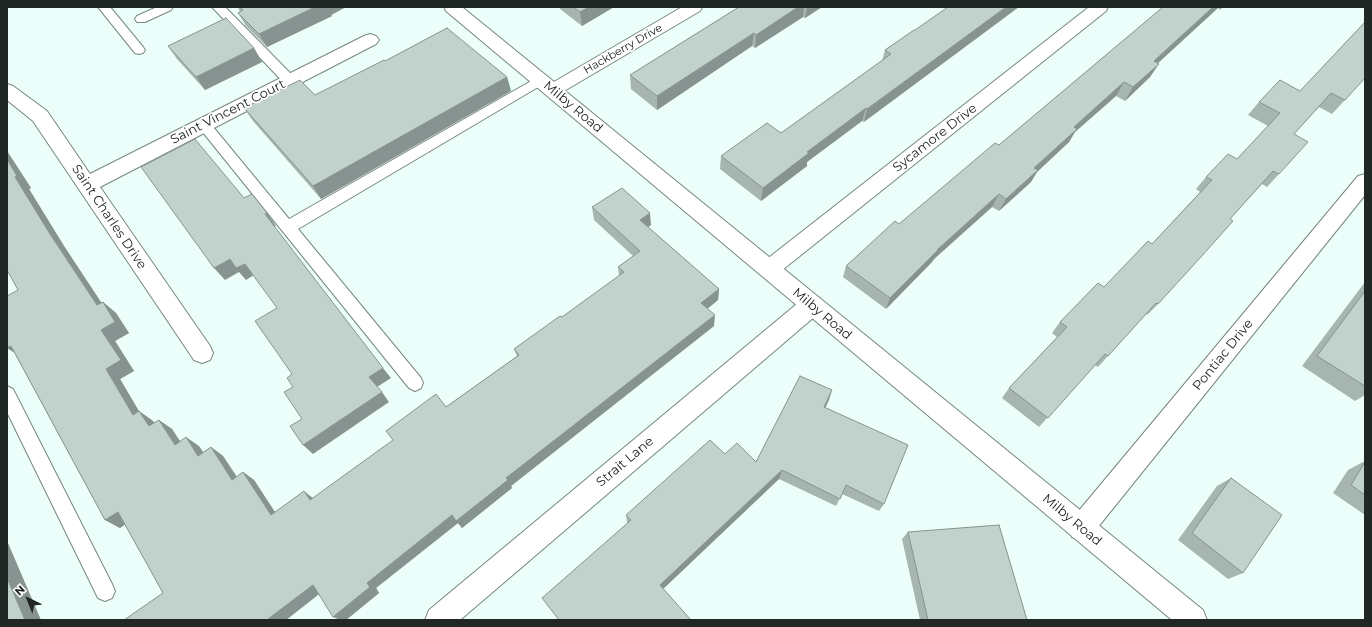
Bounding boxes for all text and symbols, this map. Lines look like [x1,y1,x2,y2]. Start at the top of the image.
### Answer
street label: Hackberry Drive [581,21,665,77]
street label: Saint Vincent Court [168,76,288,148]
street label: Milby Road [540,78,606,136]
street label: Sycamore Drive [890,100,980,176]
street label: Saint Charles Drive [68,162,150,272]
street label: Milby Road [789,285,855,343]
street label: Pontiac Drive [1189,316,1257,394]
street label: Strait Lane [593,434,657,490]
street label: Milby Road [1039,491,1105,549]
north arrow [8,579,48,619]
text: N [12,582,28,598]

